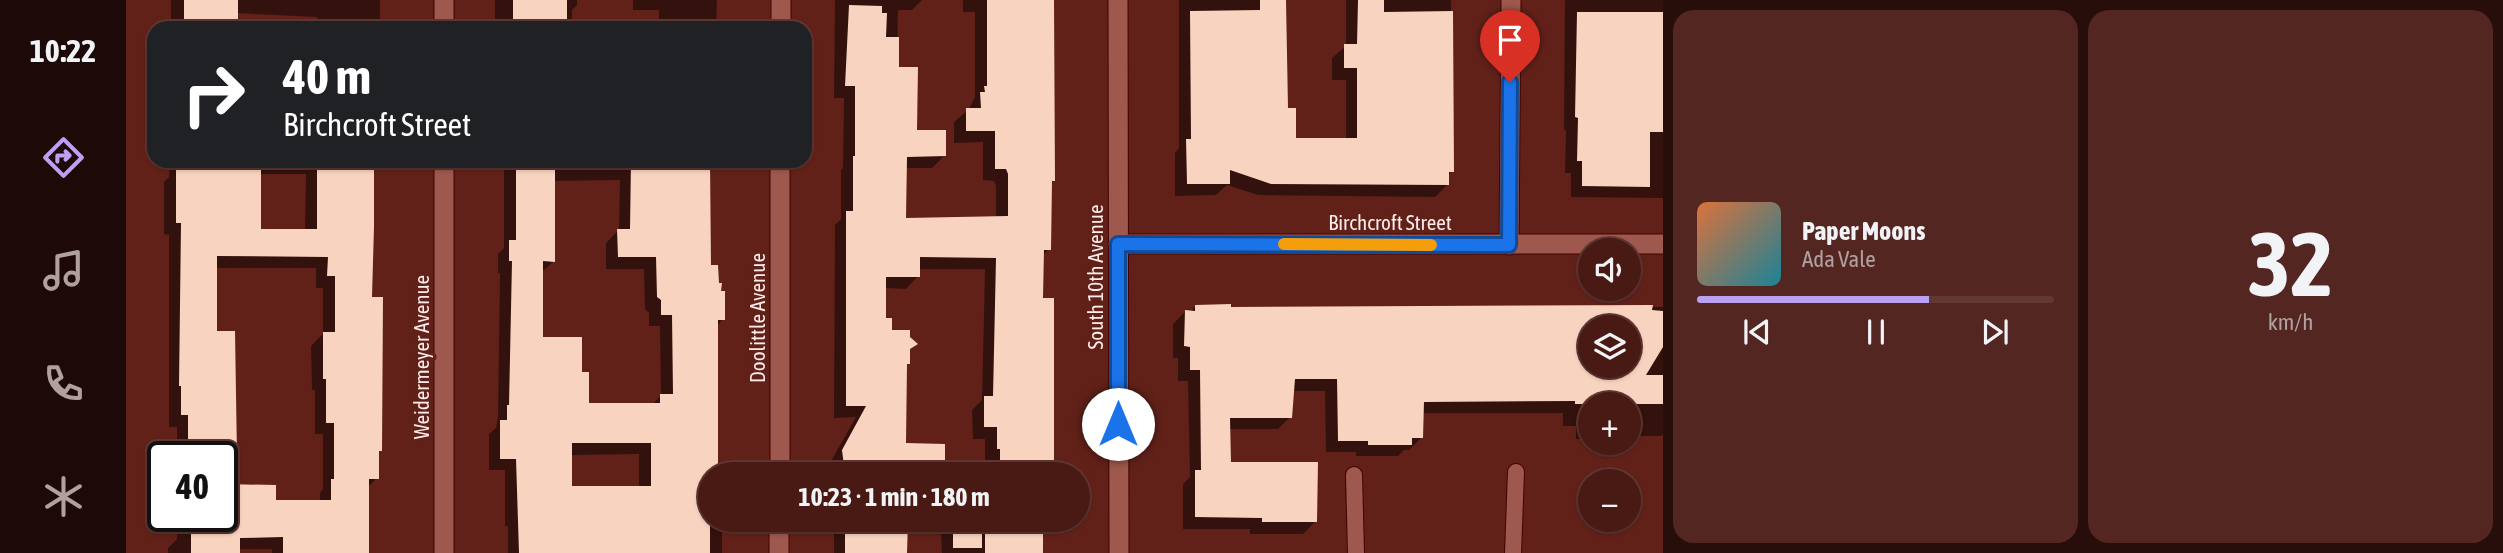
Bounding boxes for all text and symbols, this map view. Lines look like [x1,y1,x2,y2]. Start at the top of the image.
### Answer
pin [1480,10,1540,82]
icon: arrive [1491,21,1529,59]
text: 10:22 [30,32,96,69]
text: 40 m [283,48,371,104]
icon: right [168,49,259,140]
text: Birchcroft Street [283,106,471,143]
icon: directions [39,133,88,182]
street label: South 10th Avenue [1083,205,1107,349]
street label: Birchcroft Street [1328,210,1452,234]
text: 32 [2248,211,2333,315]
text: Paper Moons [1802,216,1925,246]
map controls [1578,238,1641,532]
button: sound [1578,238,1641,301]
icon: music [39,246,88,295]
text: Ada Vale [1802,246,1876,272]
street label: Doolittle Avenue [745,253,769,383]
street label: Weidermeyer Avenue [409,275,433,439]
text: km/h [2268,309,2313,335]
icon: previous [1738,313,1776,351]
icon: pause [1857,313,1895,351]
icon: next [1976,313,2014,351]
button: layers [1578,315,1641,378]
icon: phone [39,359,88,408]
position arrow [1081,387,1155,461]
button: + [1578,392,1641,455]
speed limit sign: 40 [147,441,238,532]
button: − [1578,469,1641,532]
icon: climate [39,472,88,521]
text: 10:23 · 1 min · 180 m [798,482,990,512]

